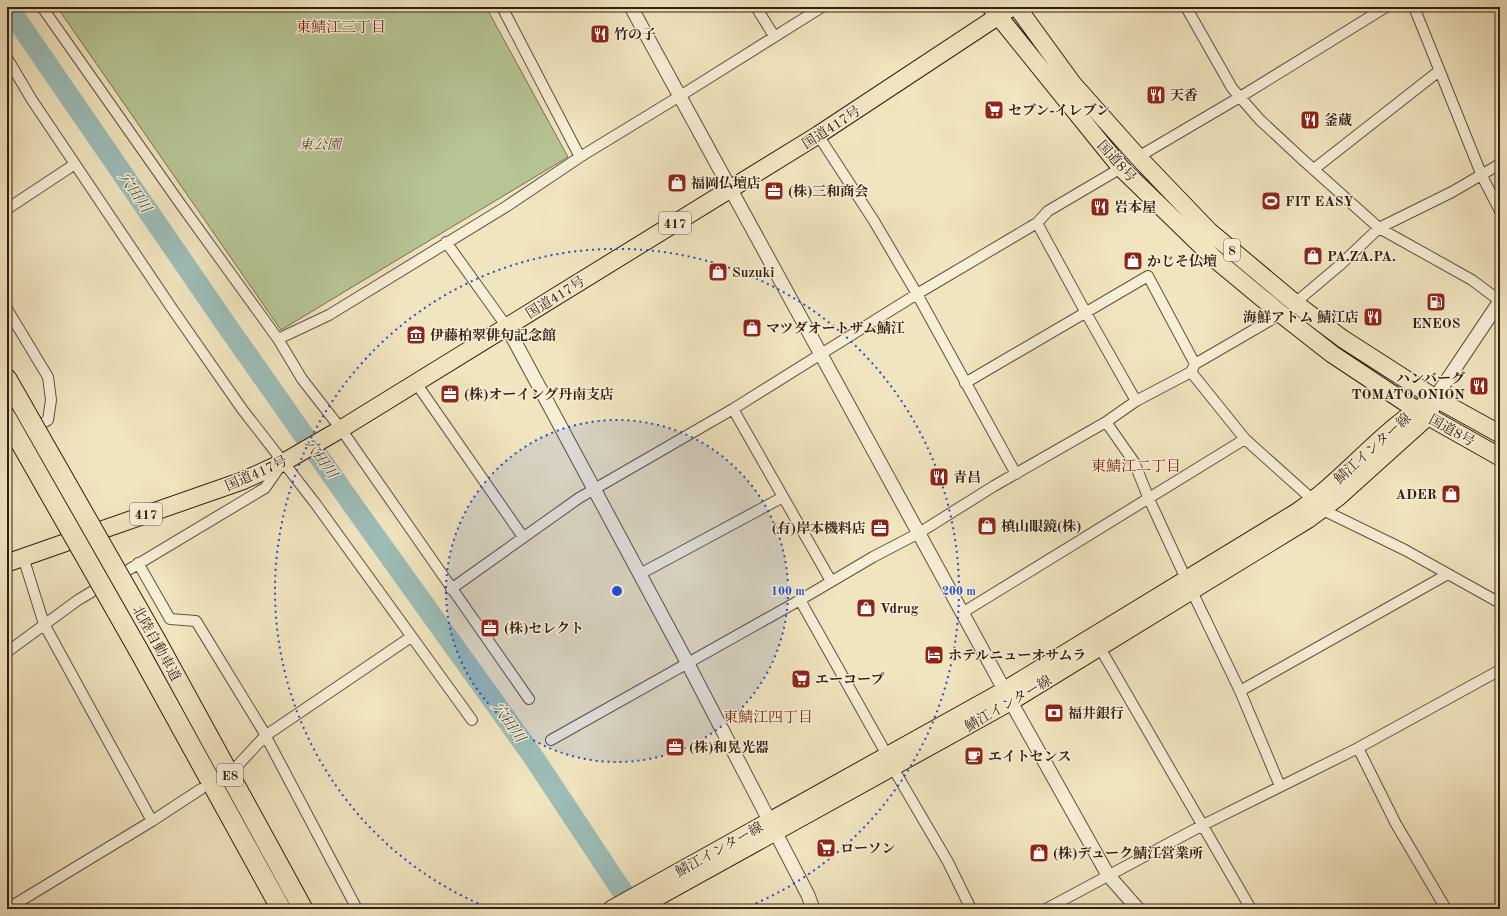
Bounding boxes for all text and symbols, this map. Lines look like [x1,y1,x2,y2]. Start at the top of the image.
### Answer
district label: 東鯖江三丁目 [296,19,386,36]
restaurant icon: 竹の子 [589,23,611,45]
place label: 竹の子 [614,27,656,42]
restaurant icon: 天香 [1145,84,1167,106]
place label: 天香 [1170,88,1198,103]
supermarket icon: セブン-イレブン [983,99,1005,121]
street label: 国道417号 [799,103,863,152]
place label: セブン-イレブン [1008,103,1110,118]
restaurant icon: 釜蔵 [1299,109,1321,131]
place label: 釜蔵 [1324,112,1352,128]
park label: 東公園 [299,137,343,152]
street label: 国道8号 [1094,138,1139,185]
water label: 穴田川 [115,169,155,217]
shop icon: 福岡仏壇店 [666,172,688,194]
place label: 福岡仏壇店 [691,175,761,191]
office icon: (株)三和商会 [763,180,785,202]
place label: (株)三和商会 [788,183,868,199]
sports icon: FIT EASY [1260,190,1282,212]
place label: FIT EASY [1285,195,1354,209]
restaurant icon: 岩本屋 [1089,196,1111,218]
place label: 岩本屋 [1114,200,1156,215]
road number: 417 [659,212,691,234]
road number: 8 [1224,239,1240,261]
shop icon: PA.ZA.PA. [1302,245,1324,267]
shop icon: かじそ仏壇 [1122,250,1144,272]
place label: PA.ZA.PA. [1327,250,1396,264]
place label: かじそ仏壇 [1147,253,1217,269]
shop icon: Suzuki [707,261,729,283]
place label: Suzuki [732,266,775,280]
street label: 国道417号 [523,273,587,321]
fuel station icon: ENEOS [1425,291,1447,313]
restaurant icon: 海鮮アトム 鯖江店 [1362,306,1384,328]
place label: 海鮮アトム 鯖江店 [1243,309,1359,325]
shop icon: マツダオートザム鯖江 [741,317,763,339]
place label: ENEOS [1412,317,1460,331]
place label: マツダオートザム鯖江 [766,320,905,336]
museum icon: 伊藤柏翠俳句記念館 [405,324,427,346]
place label: 伊藤柏翠俳句記念館 [430,328,556,343]
place label: ハンバーグ TOMATO ONION [1352,371,1465,402]
restaurant icon: ハンバーグ TOMATO ONION [1468,375,1490,397]
office icon: (株)オーイング丹南支店 [439,383,461,405]
place label: (株)オーイング丹南支店 [464,387,614,402]
street label: 鯖江インター線 [1331,410,1414,487]
street label: 国道8号 [1426,412,1477,449]
water label: 穴田川 [301,435,342,483]
street label: 国道417号 [223,453,290,494]
district label: 東鯖江二丁目 [1091,458,1181,475]
restaurant icon: 青昌 [928,466,950,488]
place label: 青昌 [953,470,981,485]
shop icon: ADER [1440,483,1462,505]
place label: ADER [1396,488,1437,502]
road number: 417 [130,503,162,525]
shop icon: 槙山眼鏡(株) [976,515,998,537]
office icon: (有)岸本機料店 [869,517,891,539]
place label: 槙山眼鏡(株) [1001,519,1081,534]
place label: (有)岸本機料店 [772,521,866,536]
centre of rings [610,584,624,598]
text: 100 m [771,586,805,598]
text: 200 m [942,586,976,598]
shop icon: Vdrug [855,597,877,619]
place label: Vdrug [880,602,919,616]
street label: 北陸自動車道 [130,603,183,684]
office icon: (株)セレクト [479,617,501,639]
place label: (株)セレクト [504,621,584,636]
hotel icon: ホテルニューオサムラ [923,644,945,666]
place label: ホテルニューオサムラ [948,648,1086,663]
supermarket icon: エーコープ [790,668,812,690]
place label: エーコープ [815,672,884,687]
street label: 鯖江インター線 [962,673,1054,734]
water label: 穴田川 [489,699,530,747]
bank icon: 福井銀行 [1043,702,1065,724]
place label: 福井銀行 [1068,706,1124,721]
district label: 東鯖江四丁目 [723,709,813,726]
office icon: (株)和晃光器 [664,736,686,758]
place label: (株)和晃光器 [689,740,769,755]
cafe icon: エイトセンス [963,745,985,767]
place label: エイトセンス [988,749,1071,764]
road number: E8 [217,764,243,786]
street label: 鯖江インター線 [673,819,765,880]
supermarket icon: ローソン [815,837,837,859]
place label: ローソン [840,842,895,856]
shop icon: (株)デューク鯖江営業所 [1028,842,1050,864]
place label: (株)デューク鯖江営業所 [1053,845,1203,861]

